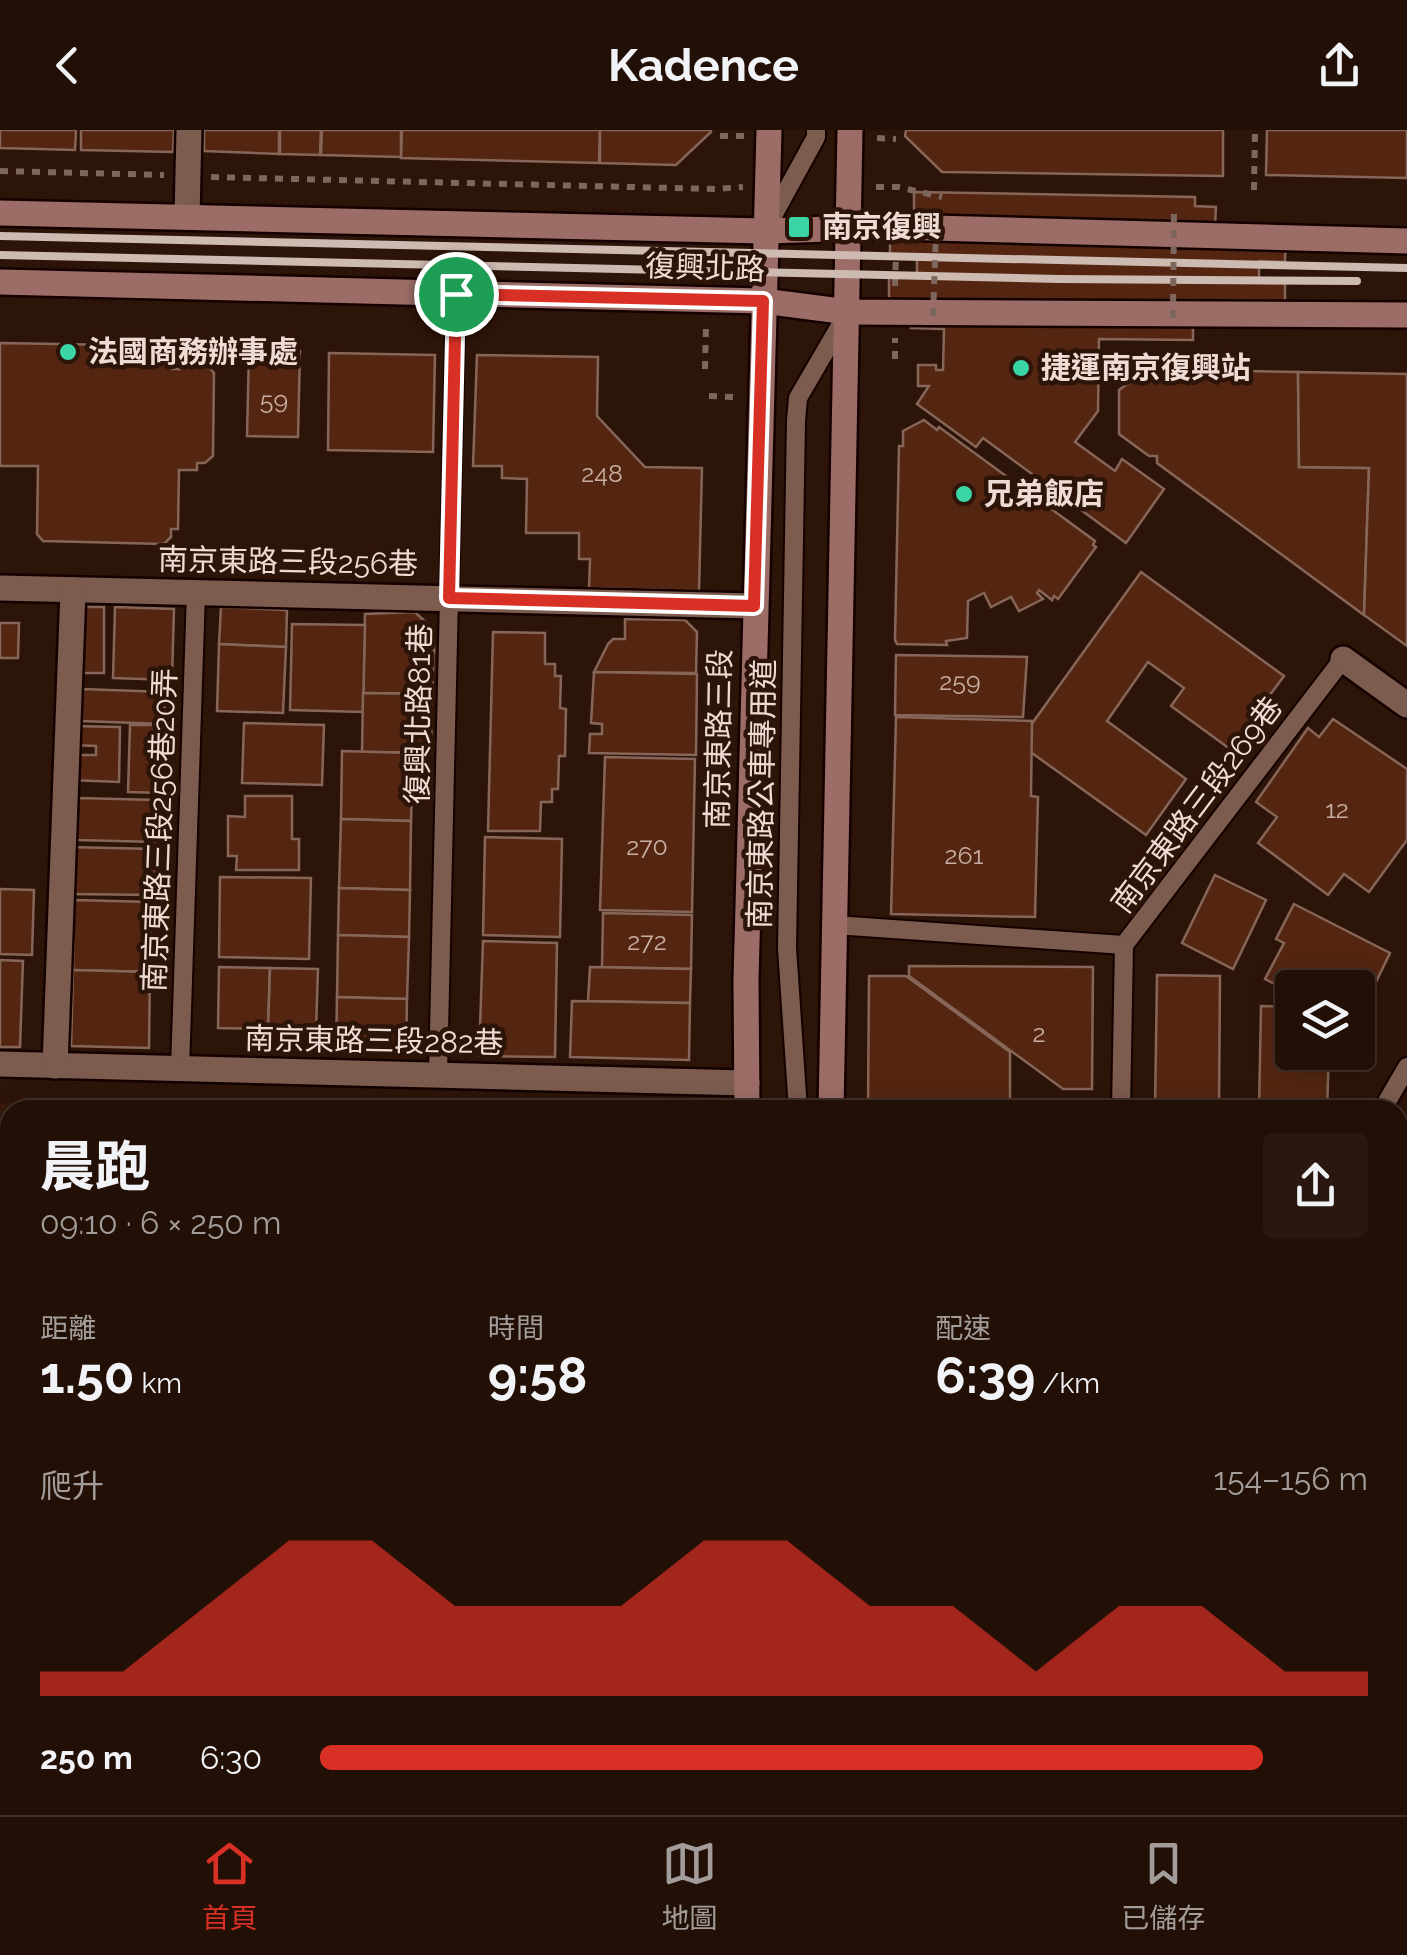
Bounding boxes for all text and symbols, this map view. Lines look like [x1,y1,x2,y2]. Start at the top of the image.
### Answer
icon: back [40,38,95,93]
icon: share [1312,38,1367,93]
text: Kadence [608,39,799,92]
place label: 南京復興 [822,209,942,244]
marker: 南京復興 [786,214,812,240]
street label: 復興北路 [644,248,766,287]
pin [414,252,499,337]
icon: arrive [429,267,484,322]
place label: 法國商務辦事處 [88,334,298,369]
marker: 法國商務辦事處 [57,341,79,363]
place label: 捷運南京復興站 [1041,350,1251,385]
marker: 捷運南京復興站 [1010,357,1032,379]
house number: 59 [260,385,288,415]
house number: 248 [581,458,623,488]
place label: 兄弟飯店 [984,476,1104,511]
marker: 兄弟飯店 [953,483,975,505]
street label: 南京東路三段256巷 [158,542,418,581]
street label: 復興北路81巷 [399,623,438,805]
street label: 南京東路三段 [699,649,738,829]
street label: 南京東路公車專用道 [742,659,781,929]
house number: 259 [939,666,981,696]
street label: 南京東路三段256巷20弄 [136,667,183,993]
street label: 南京東路三段269巷 [1104,690,1289,920]
house number: 12 [1325,794,1349,824]
house number: 270 [626,831,668,861]
house number: 261 [945,840,984,870]
house number: 272 [627,926,667,956]
map controls [1275,970,1375,1070]
button: layers [1275,970,1375,1070]
house number: 2 [1032,1018,1046,1048]
street label: 南京東路三段282巷 [244,1021,504,1060]
button: share [1263,1133,1368,1238]
text: 晨跑 [40,1134,150,1199]
text: 09:10 · 6 × 250 m [40,1204,282,1241]
text: 距離 [40,1312,96,1345]
text: 時間 [488,1312,544,1345]
text: 配速 [935,1312,991,1345]
text: 1.50 [40,1346,134,1405]
text: 9:58 [488,1346,587,1405]
text: 6:39 [935,1346,1035,1405]
text: km [134,1367,182,1400]
text: /km [1035,1367,1100,1400]
text: 154–156 m [1213,1460,1368,1497]
text: 爬升 [40,1467,104,1504]
text: 250 m [40,1739,133,1776]
text: 6:30 [200,1739,262,1776]
tab: 首頁 [202,1836,258,1936]
tab: 地圖 [661,1836,717,1936]
tab: 已儲存 [1121,1836,1205,1936]

